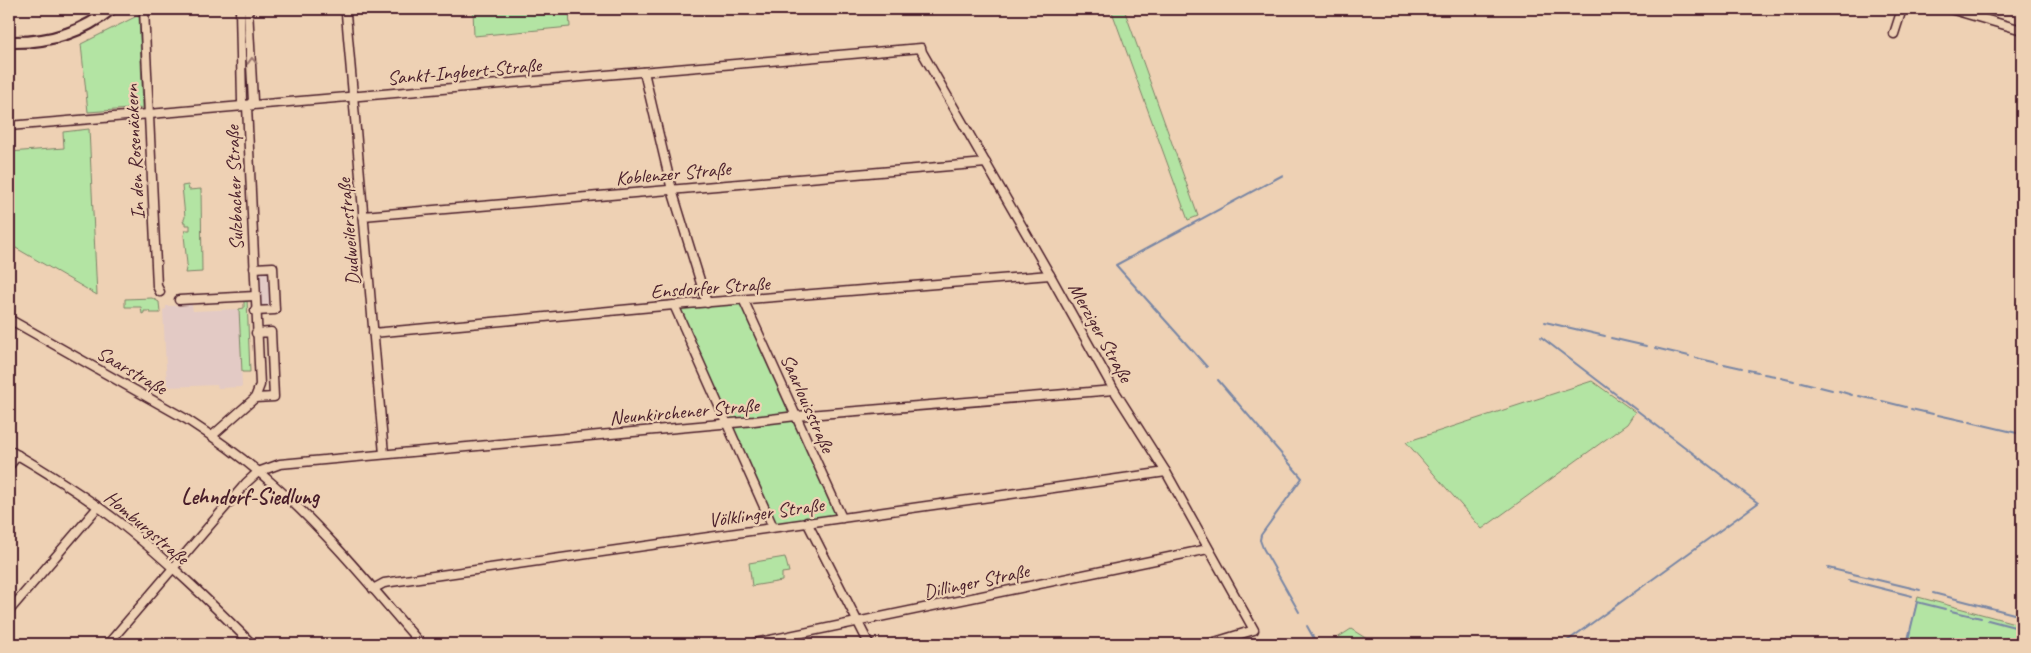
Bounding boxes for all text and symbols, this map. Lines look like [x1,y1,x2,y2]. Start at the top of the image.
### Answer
street label: Sankt-Ingbert-Straße [386,52,543,91]
one-way arrow [246,56,257,64]
street label: In den Rosenäckern [118,83,151,220]
street label: Sulzbacher Straße [220,123,249,251]
street label: Koblenzer Straße [615,156,733,191]
street label: Dudweilerstraße [331,176,366,287]
street label: Ensdorfer Straße [650,271,772,304]
street label: Merziger Straße [1063,278,1139,388]
street label: Saarstraße [92,340,173,401]
street label: Saarlouisstraße [775,350,841,458]
street label: Neunkirchener Straße [608,392,761,430]
district label: Lehndorf-Siedlung [181,483,321,511]
street label: Homburgstraße [99,485,195,571]
street label: Völklinger Straße [707,492,827,533]
street label: Dillinger Straße [921,558,1033,605]

